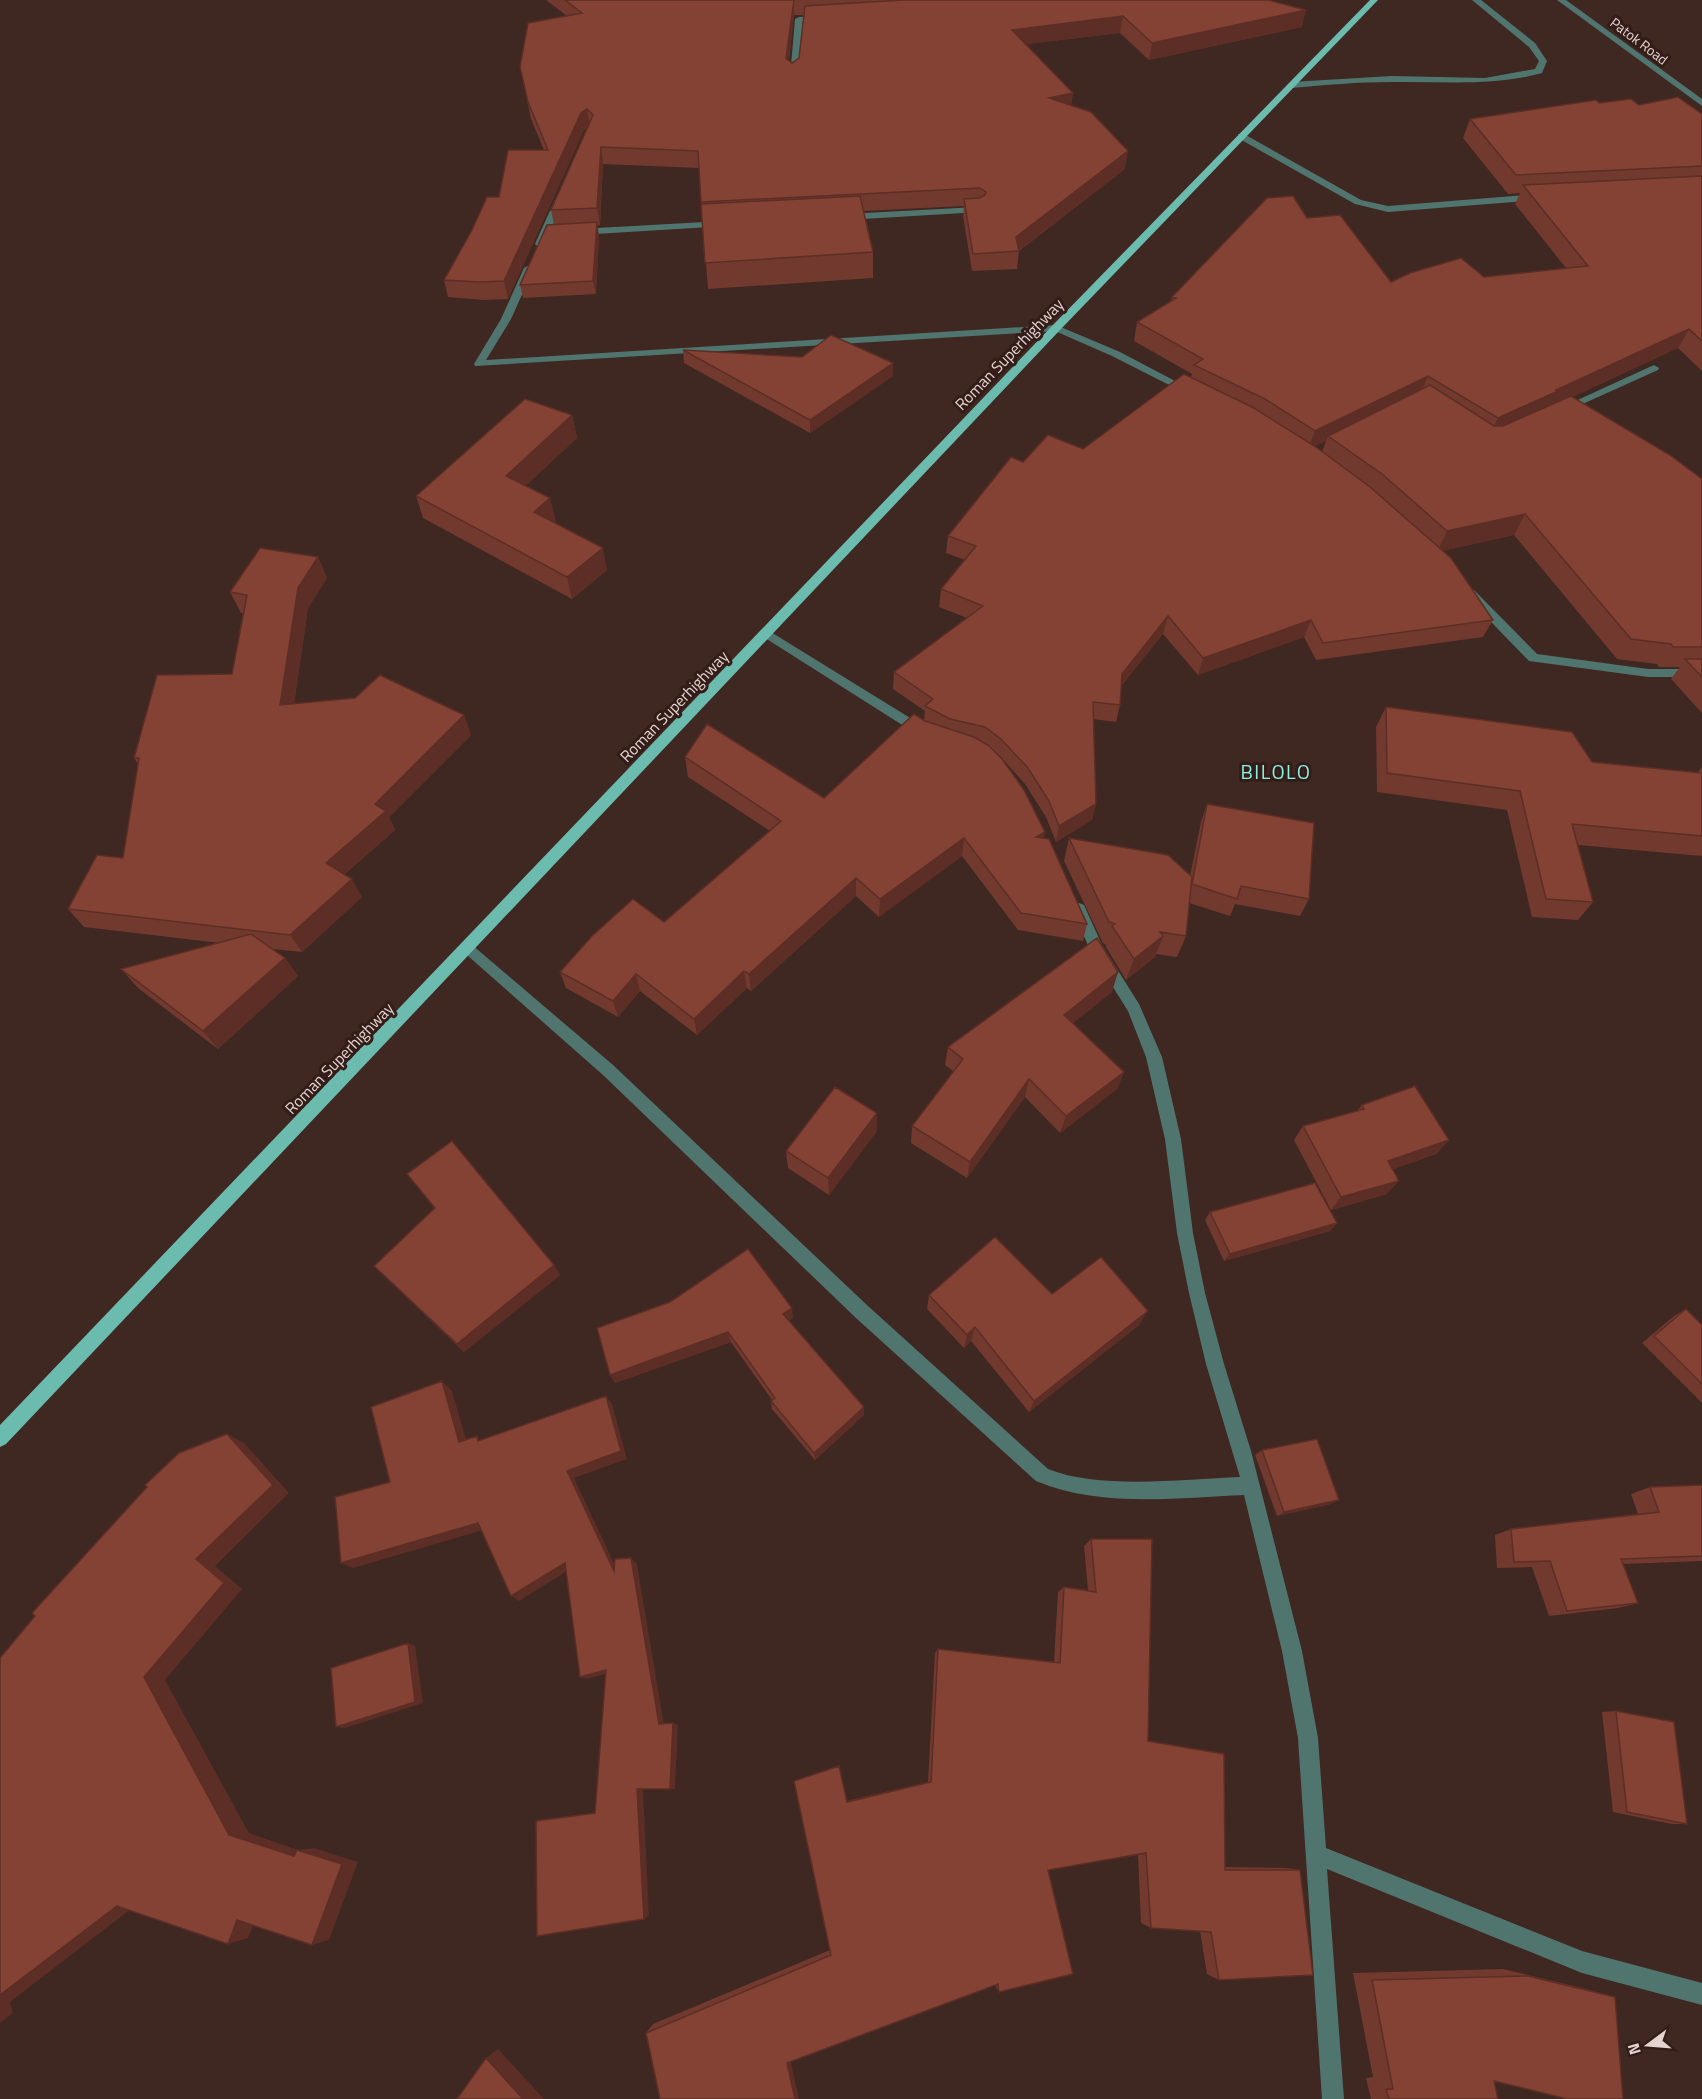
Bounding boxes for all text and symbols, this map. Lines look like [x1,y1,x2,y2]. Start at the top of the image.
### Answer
street label: Patok Road [1606,12,1673,69]
street label: Roman Superhighway [949,292,1069,415]
street label: Roman Superhighway [614,644,734,767]
district label: BILOLO [1241,756,1312,787]
street label: Roman Superhighway [279,996,399,1119]
north arrow [1618,2015,1678,2075]
text: N [1621,2040,1647,2058]

